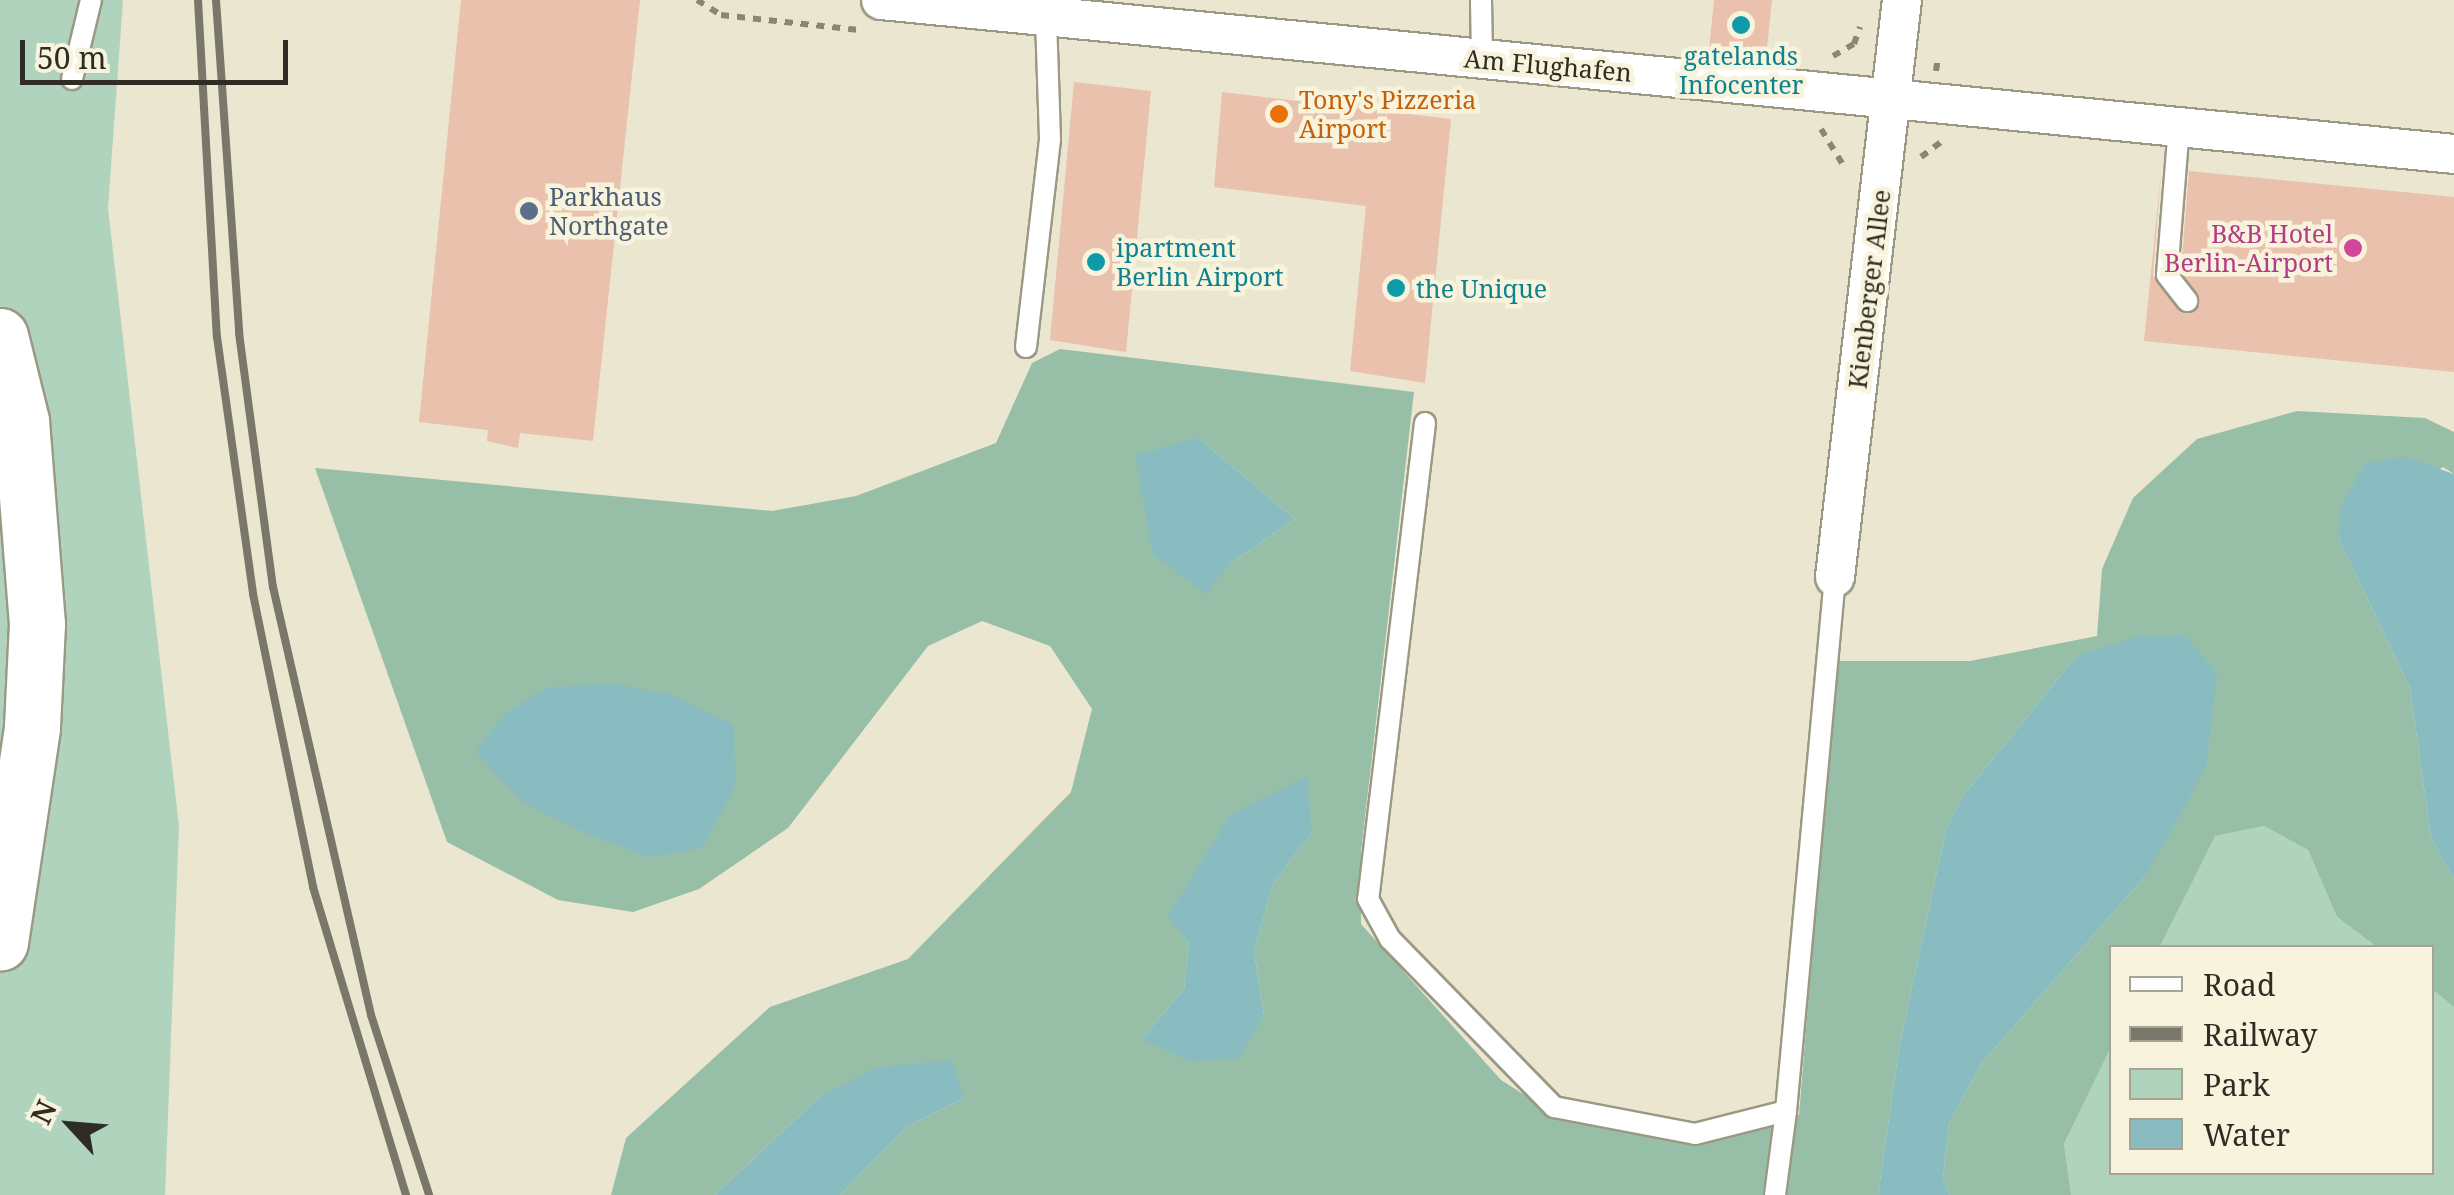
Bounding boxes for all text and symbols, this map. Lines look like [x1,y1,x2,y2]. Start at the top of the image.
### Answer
marker: gatelands Infocenter [1730,14,1752,36]
scale bar [25,20,292,82]
text: 50 m [37,37,107,78]
place label: gatelands Infocenter [1679,41,1803,100]
street label: Am Flughafen [1463,43,1633,87]
place label: Tony's Pizzeria Airport [1299,85,1476,144]
marker: Tony's Pizzeria Airport [1268,103,1290,125]
place label: Parkhaus Northgate [549,182,669,241]
street label: Kienberger Allee [1842,188,1896,390]
marker: Parkhaus Northgate [518,200,540,222]
place label: B&B Hotel Berlin-Airport [2164,219,2333,278]
place label: ipartment Berlin Airport [1116,233,1284,292]
marker: B&B Hotel Berlin-Airport [2342,237,2364,259]
marker: ipartment Berlin Airport [1085,251,1107,273]
place label: the Unique [1416,273,1547,303]
marker: the Unique [1385,277,1407,299]
legend [2109,945,2434,1175]
text: Road [2203,964,2275,1005]
text: Railway [2203,1014,2318,1055]
text: Park [2203,1064,2270,1105]
north arrow [20,1075,120,1175]
text: N [21,1094,65,1130]
text: Water [2203,1114,2290,1155]

